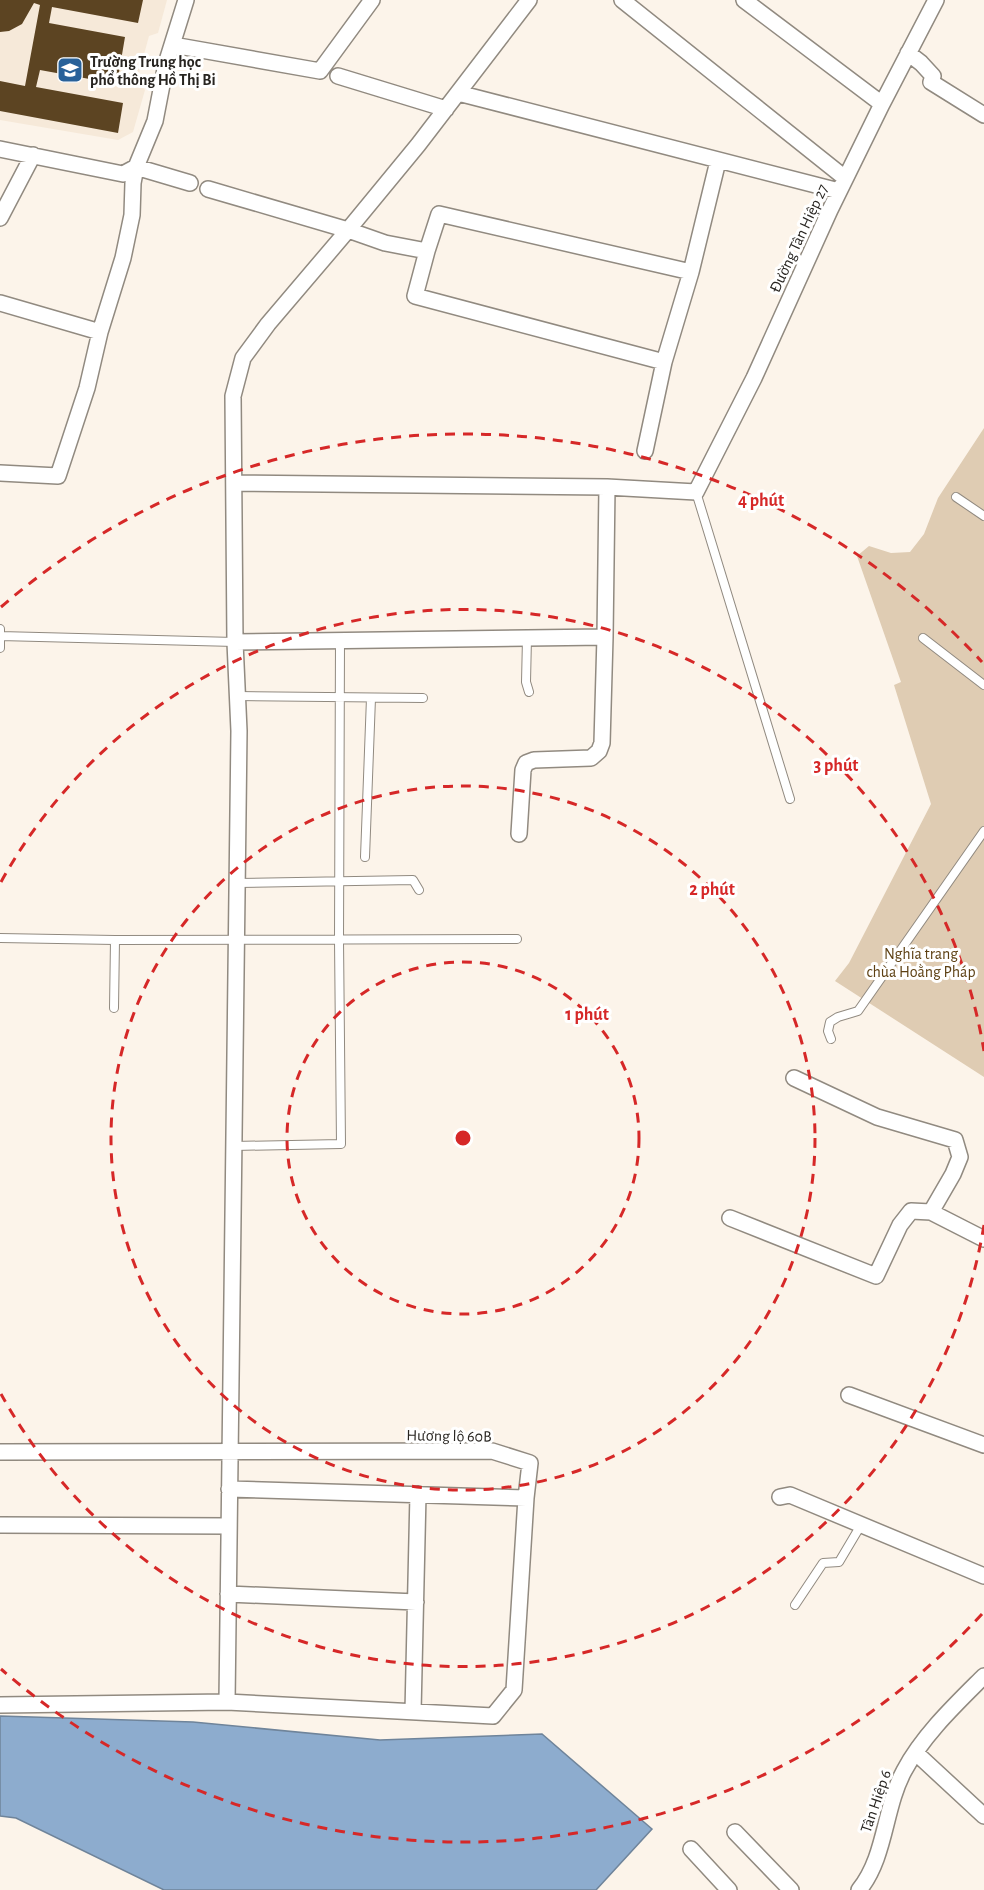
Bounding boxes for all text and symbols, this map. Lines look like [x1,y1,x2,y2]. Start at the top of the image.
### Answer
place label: Trường Trung học phổ thông Hồ Thị Bi [90,54,216,88]
school or university icon: Trường Trung học phổ thông Hồ Thị Bi [55,55,85,85]
street label: Đường Tân Hiệp 27 [767,181,831,295]
text: 4 phút [738,492,784,510]
text: 3 phút [814,757,858,775]
text: 2 phút [689,881,735,899]
park label: Nghĩa trang chùa Hoằng Pháp [866,946,976,980]
text: 1 phút [565,1006,609,1024]
centre of rings [453,1128,473,1148]
street label: Hương lộ 60B [406,1427,492,1445]
street label: Tân Hiệp 6 [858,1768,894,1835]

